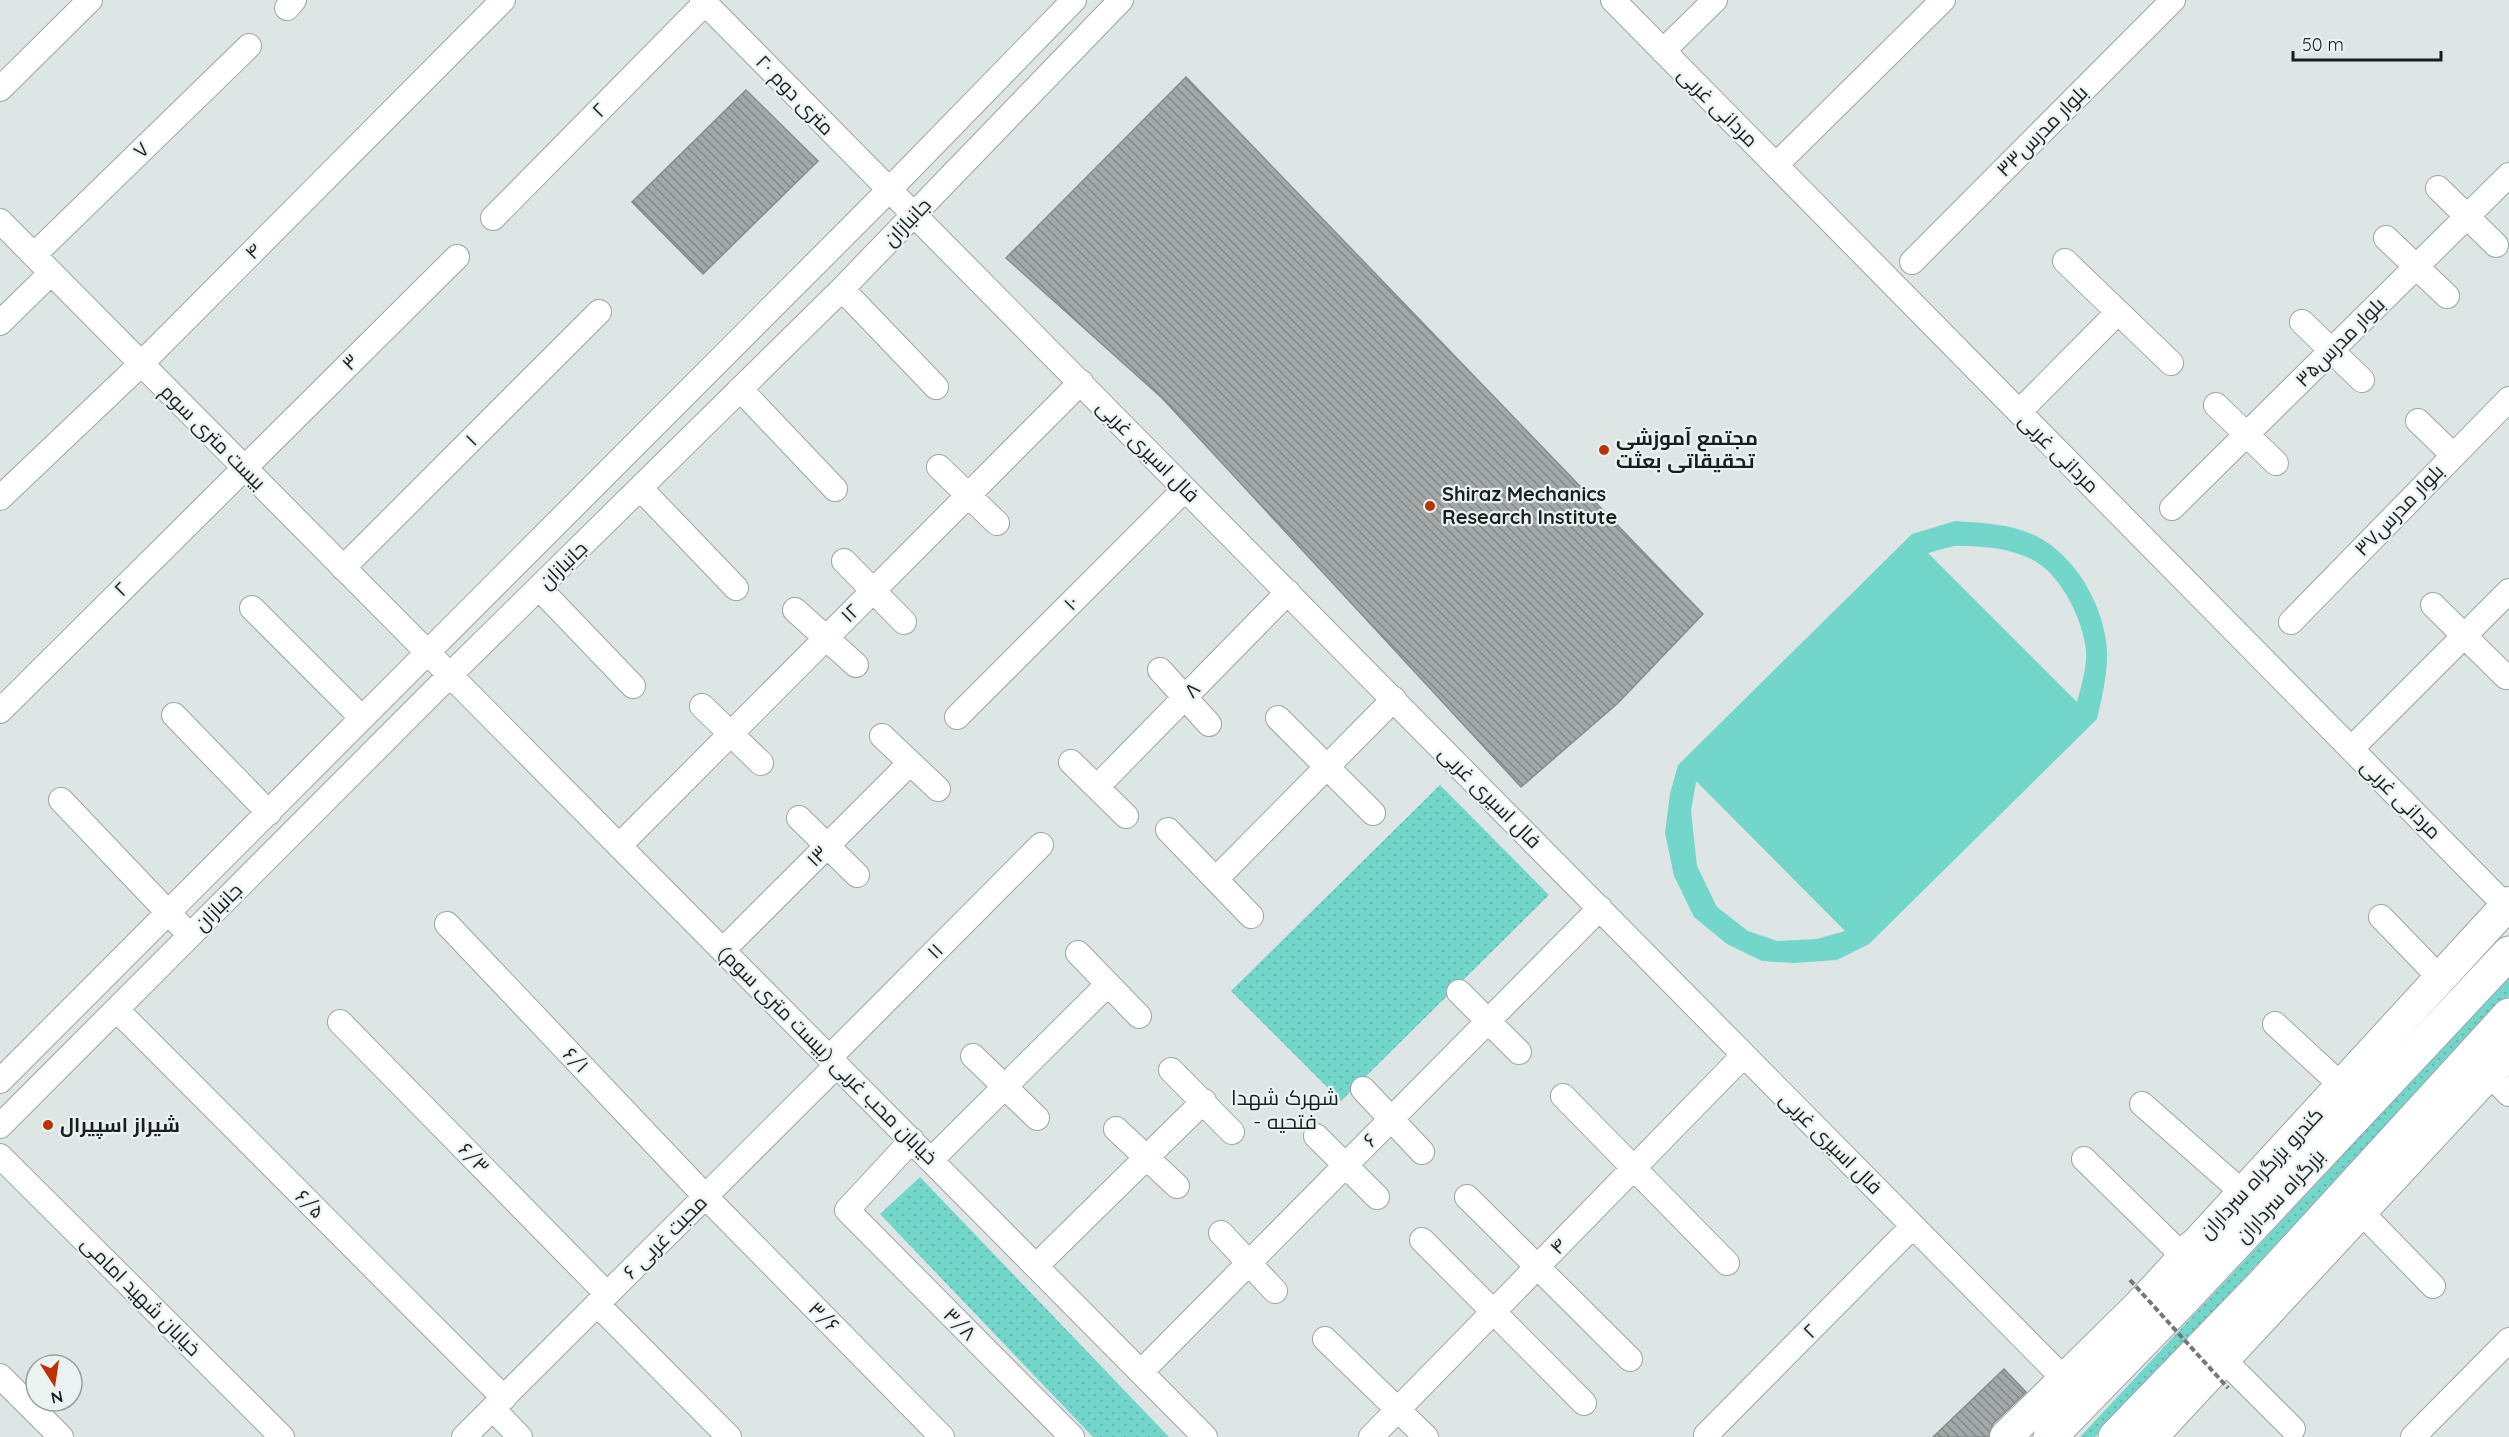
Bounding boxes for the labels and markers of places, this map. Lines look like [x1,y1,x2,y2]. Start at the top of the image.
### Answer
place label: مجتمع آموزشی تحقیقاتی بعثت [1616,425,1758,473]
marker: مجتمع آموزشی تحقیقاتی بعثت [1597,443,1611,457]
place label: Shiraz Mechanics Research Institute [1442,481,1617,529]
marker: Shiraz Mechanics Research Institute [1423,499,1437,513]
place label: شیراز اسپیرال [60,1112,180,1139]
marker: شیراز اسپیرال [41,1118,55,1132]

